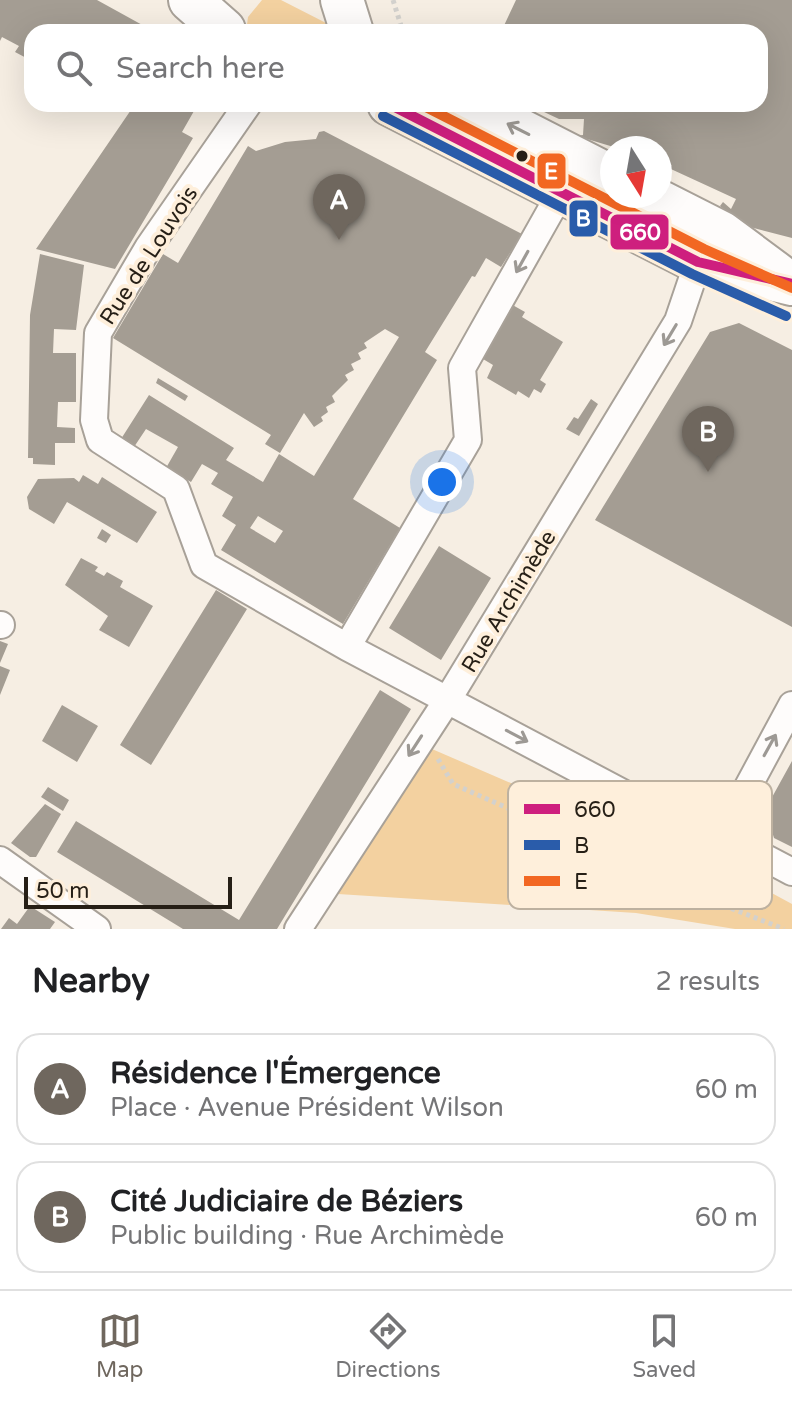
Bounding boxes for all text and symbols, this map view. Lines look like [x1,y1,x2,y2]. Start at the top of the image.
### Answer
search box [24,24,768,112]
icon: search [52,46,96,90]
text: Search here [116,50,285,87]
one-way arrow [506,121,530,136]
north arrow [600,136,672,208]
unlabelled marker [514,148,530,164]
line badge: E [536,152,567,190]
text: E [544,159,558,185]
pin: A [313,174,365,240]
street label: Rue de Louvois [94,182,203,330]
line badge: B [568,199,599,238]
text: B [575,206,591,232]
line badge: 660 [609,213,670,251]
text: 660 [619,220,661,246]
one-way arrow [514,249,529,273]
one-way arrow [662,323,678,346]
pin: B [682,406,734,472]
your location [422,462,462,502]
street label: Rue Archimède [456,526,562,677]
one-way arrow [504,728,528,744]
one-way arrow [406,734,423,756]
one-way arrow [763,734,779,757]
legend [508,781,772,909]
text: 660 [574,797,615,823]
text: B [574,833,589,859]
text: E [574,869,588,895]
scale bar [24,873,232,909]
text: 50 m [36,878,90,904]
text: Nearby [32,961,150,1002]
text: 2 results [655,966,760,997]
text: Résidence l'Émergence [110,1055,441,1092]
text: A [50,1074,70,1105]
text: 60 m [695,1074,758,1105]
text: Place · Avenue Président Wilson [110,1092,504,1123]
text: Cité Judiciaire de Béziers [110,1183,463,1220]
text: B [51,1202,69,1233]
text: 60 m [695,1202,758,1233]
text: Public building · Rue Archimède [110,1220,504,1251]
tab: Map [96,1309,143,1383]
tab: Directions [335,1309,441,1383]
tab: Saved [632,1309,696,1383]

